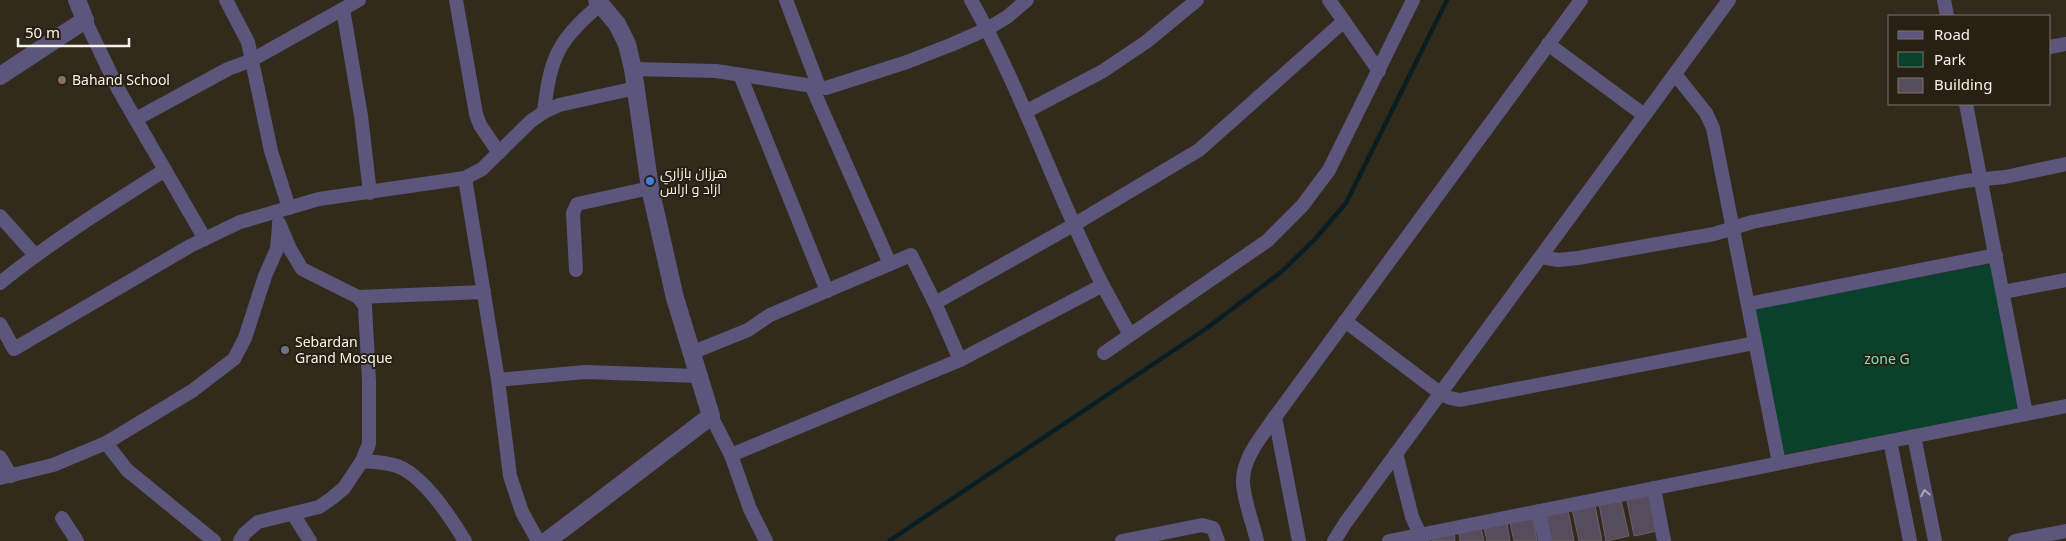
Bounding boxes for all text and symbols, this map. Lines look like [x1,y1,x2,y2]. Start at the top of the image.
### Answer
scale bar [18,15,129,47]
legend [1888,15,2051,105]
text: 50 m [25,22,60,42]
text: Road [1934,24,1970,44]
text: Park [1934,49,1966,69]
place label: Bahand School [72,70,170,89]
marker: Bahand School [56,74,68,86]
text: Building [1934,74,1992,94]
place label: هرزان بازاري ازاد و اراس [660,163,727,198]
marker: هرزان بازاري ازاد و اراس [644,175,656,187]
place label: Sebardan Grand Mosque [295,332,393,367]
marker: Sebardan Grand Mosque [279,344,291,356]
park label: zone G [1864,349,1910,368]
one-way arrow [1921,489,1931,498]

